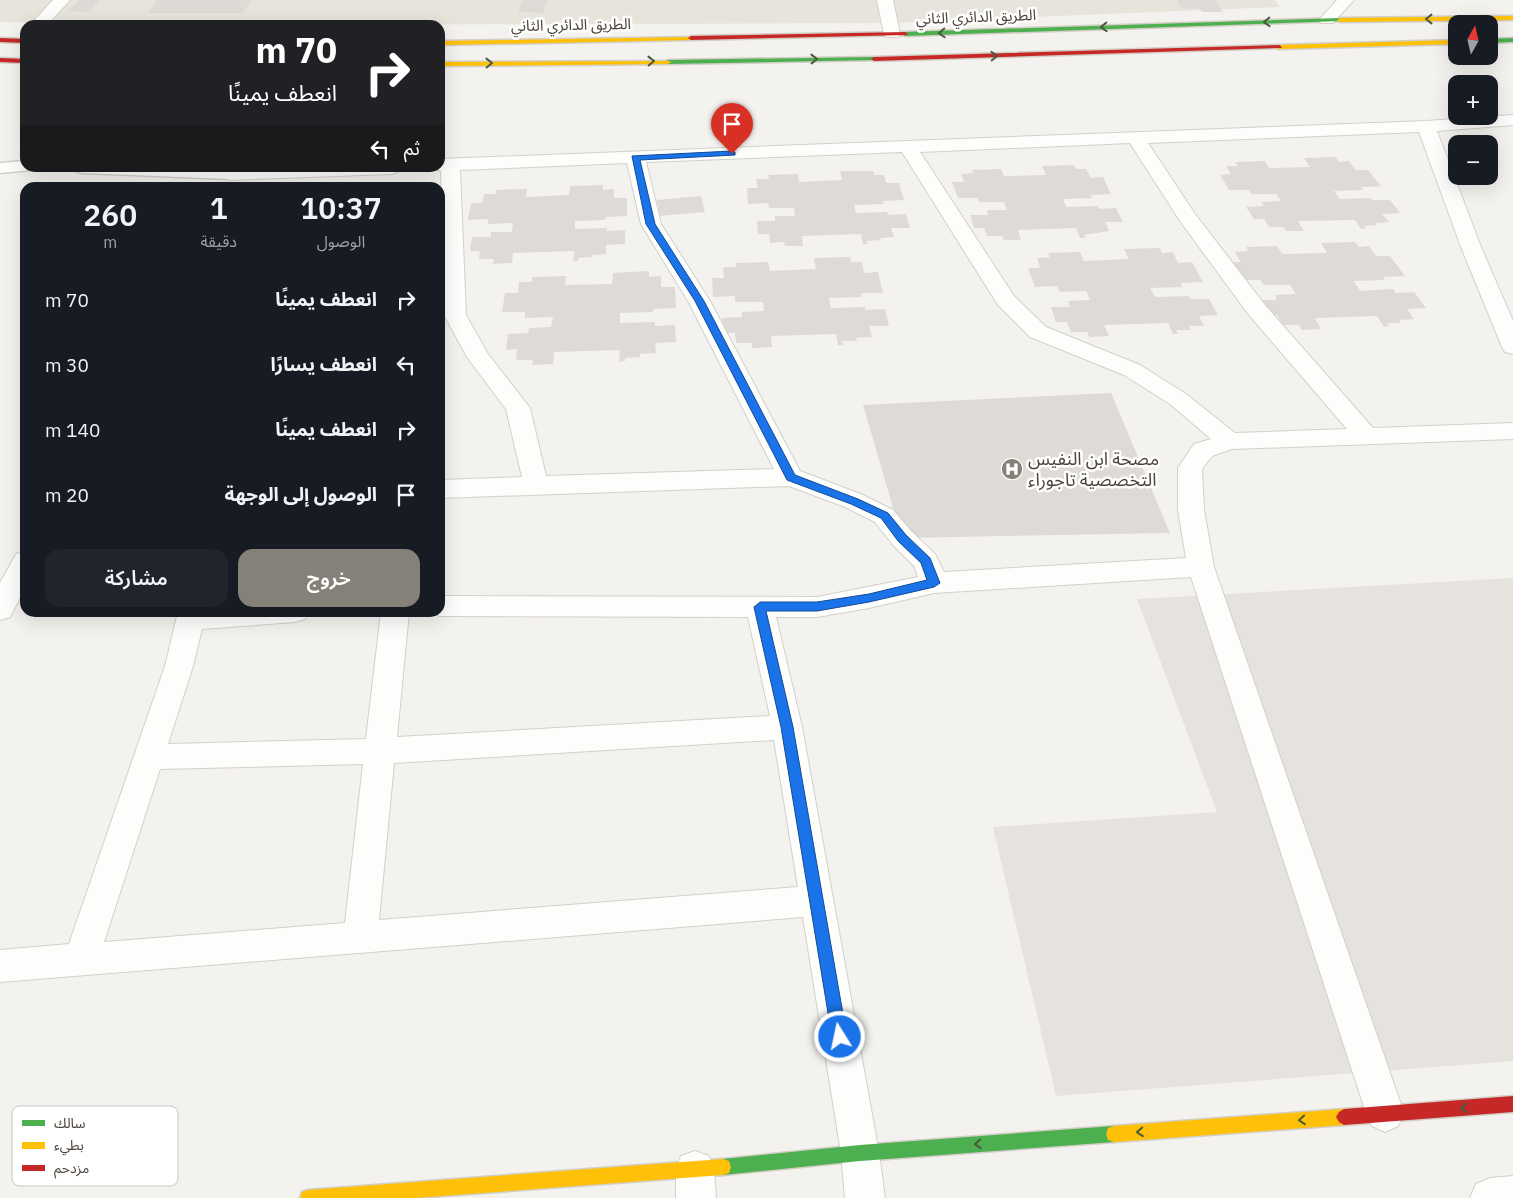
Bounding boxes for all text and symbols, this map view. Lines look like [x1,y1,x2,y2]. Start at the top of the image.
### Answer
street label: الطريق الدائري الثاني [916,5,1036,31]
street label: الطريق الدائري الثاني [511,14,631,38]
one-way arrow [1425,14,1433,24]
north arrow [1448,15,1498,65]
map controls [1448,15,1498,185]
one-way arrow [1263,17,1270,27]
one-way arrow [1100,22,1108,33]
text: 70 m [255,27,337,73]
one-way arrow [938,27,946,38]
icon: right [355,40,420,105]
one-way arrow [990,50,998,61]
one-way arrow [810,54,818,65]
one-way arrow [648,56,655,66]
one-way arrow [485,58,493,68]
button: + [1448,75,1498,125]
text: انعطف يمينًا [228,78,337,107]
pin [711,103,753,154]
icon: arrive [718,110,746,138]
icon: left [366,135,394,163]
button: − [1448,135,1498,185]
text: ثم [404,136,420,160]
text: 1 [210,188,228,227]
text: 10:37 [300,188,382,227]
text: 260 [83,195,137,234]
text: دقيقة [201,231,237,251]
text: الوصول [317,231,365,251]
text: m [103,232,117,252]
icon: right [392,286,420,314]
text: انعطف يمينًا [275,287,377,311]
text: 70 m [45,288,89,312]
icon: left [392,351,420,379]
text: انعطف يسارًا [270,352,377,376]
text: 30 m [45,353,89,377]
icon: right [392,416,420,444]
text: انعطف يمينًا [275,417,377,441]
text: 140 m [45,418,100,442]
place label: مصحة ابن النفيس التخصصية تاجوراء [1028,447,1159,491]
hospital icon: مصحة ابن النفيس التخصصية تاجوراء [1000,457,1024,481]
icon: arrive [392,481,420,509]
text: الوصول إلى الوجهة [225,482,377,506]
text: 20 m [45,483,89,507]
button: مشاركة [45,549,228,607]
button: خروج [238,549,420,607]
position arrow [813,1010,865,1062]
one-way arrow [1460,1102,1468,1113]
legend [12,1106,178,1186]
text: سالك [54,1114,86,1132]
one-way arrow [1298,1114,1306,1125]
one-way arrow [1136,1126,1144,1137]
text: بطيء [54,1136,84,1156]
one-way arrow [974,1138,982,1149]
text: مزدحم [54,1159,89,1179]

